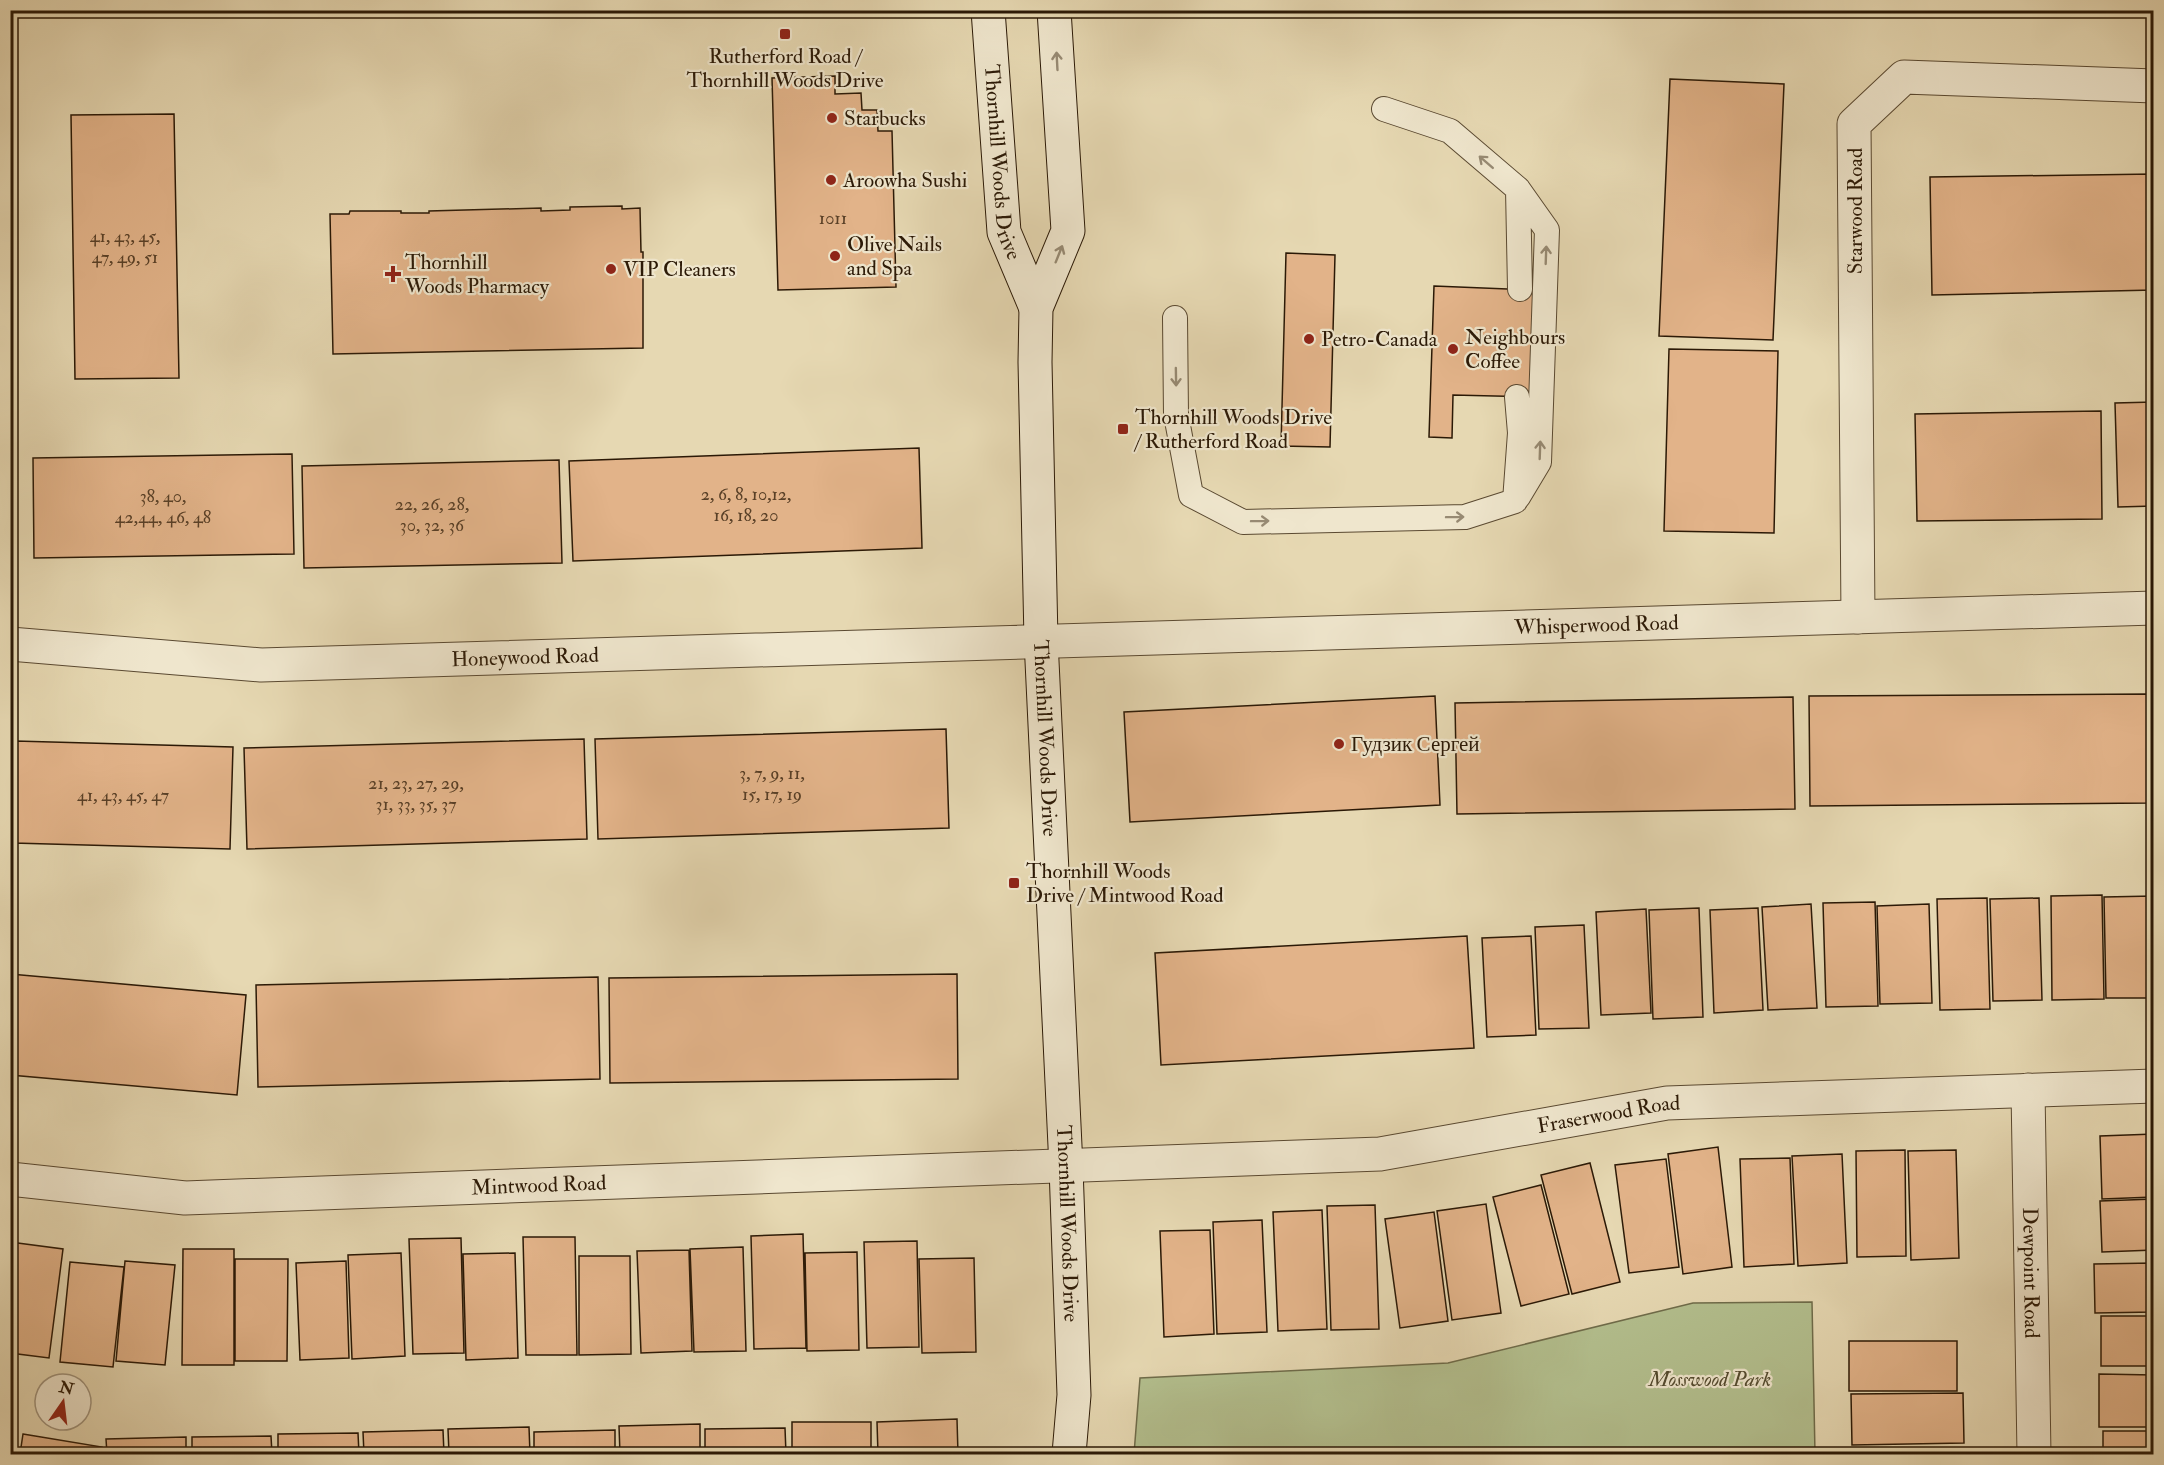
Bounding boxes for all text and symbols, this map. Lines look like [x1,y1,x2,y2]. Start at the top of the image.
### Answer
marker: Rutherford Road / Thornhill Woods Drive [778,27,792,41]
place label: Rutherford Road / Thornhill Woods Drive [687,43,884,94]
one-way arrow [1052,51,1063,71]
street label: Thornhill Woods Drive [978,63,1028,264]
place label: Starbucks [844,105,926,132]
marker: Starbucks [825,111,839,125]
street label: Starwood Road [1842,147,1869,274]
one-way arrow [1478,155,1494,168]
place label: Aroowha Sushi [842,167,968,194]
marker: Aroowha Sushi [824,173,838,187]
house number: 1011 [819,207,847,230]
house number: 41, 43, 45, 47, 49, 51 [90,225,160,269]
place label: Olive Nails and Spa [847,231,942,282]
one-way arrow [1054,245,1065,263]
one-way arrow [1540,245,1552,265]
place label: Thornhill Woods Pharmacy [404,249,550,300]
marker: Olive Nails and Spa [828,249,842,263]
place label: VIP Cleaners [623,256,736,283]
marker: VIP Cleaners [604,262,618,276]
marker: Thornhill Woods Pharmacy [386,267,400,281]
place label: Neighbours Coffee [1465,324,1565,375]
place label: Petro-Canada [1321,326,1438,353]
marker: Petro-Canada [1302,332,1316,346]
marker: Neighbours Coffee [1446,342,1460,356]
one-way arrow [1170,366,1181,386]
place label: Thornhill Woods Drive / Rutherford Road [1133,404,1332,455]
marker: Thornhill Woods Drive / Rutherford Road [1116,422,1130,436]
one-way arrow [1534,440,1545,460]
house number: 2, 6, 8, 10,12, 16, 18, 20 [701,483,791,527]
house number: 38, 40, 42,44, 46, 48 [115,485,211,529]
house number: 22, 26, 28, 30, 32, 36 [395,493,469,537]
one-way arrow [1444,512,1464,523]
one-way arrow [1249,516,1269,527]
street label: Whisperwood Road [1513,609,1680,641]
street label: Thornhill Woods Drive [1027,639,1064,837]
street label: Honeywood Road [451,641,600,673]
place label: Гудзик Сергей [1351,731,1480,758]
marker: Гудзик Сергей [1332,737,1346,751]
house number: 3, 7, 9, 11, 15, 17, 19 [739,762,805,806]
house number: 21, 23, 27, 29, 31, 33, 35, 37 [368,772,464,816]
house number: 41, 43, 45, 47 [77,784,169,807]
place label: Thornhill Woods Drive / Mintwood Road [1026,858,1224,909]
marker: Thornhill Woods Drive / Mintwood Road [1007,876,1021,890]
street label: Fraserwood Road [1535,1089,1681,1139]
street label: Thornhill Woods Drive [1051,1124,1085,1323]
street label: Mintwood Road [471,1169,607,1201]
street label: Dewpoint Road [2016,1207,2046,1339]
park label: Mosswood Park [1647,1366,1771,1393]
north arrow [33,1372,93,1432]
text: N [56,1377,76,1400]

